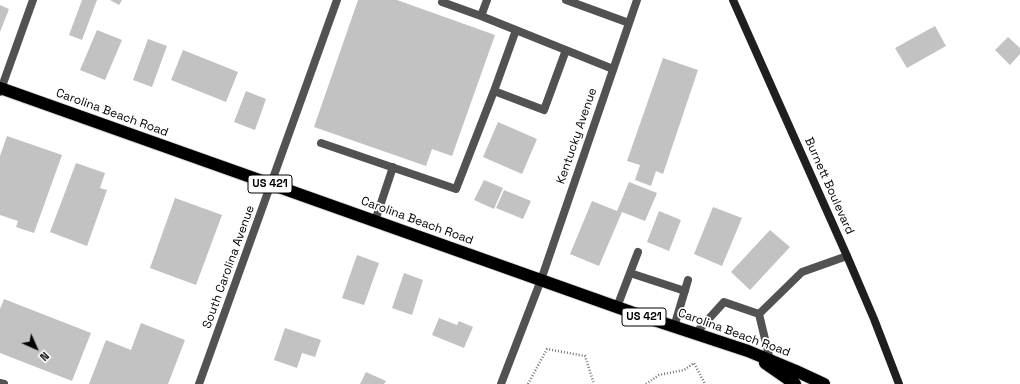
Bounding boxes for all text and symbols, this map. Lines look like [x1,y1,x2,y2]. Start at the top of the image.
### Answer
street label: Carolina Beach Road [54,86,170,140]
street label: Kentucky Avenue [554,86,600,186]
street label: Burnett Boulevard [801,135,857,237]
road number: US 421 [248,175,292,193]
street label: Carolina Beach Road [359,194,475,248]
street label: South Carolina Avenue [200,203,258,331]
street label: Carolina Beach Road [676,306,792,360]
road number: US 421 [622,308,666,326]
north arrow [16,328,56,368]
text: N [37,349,52,364]

